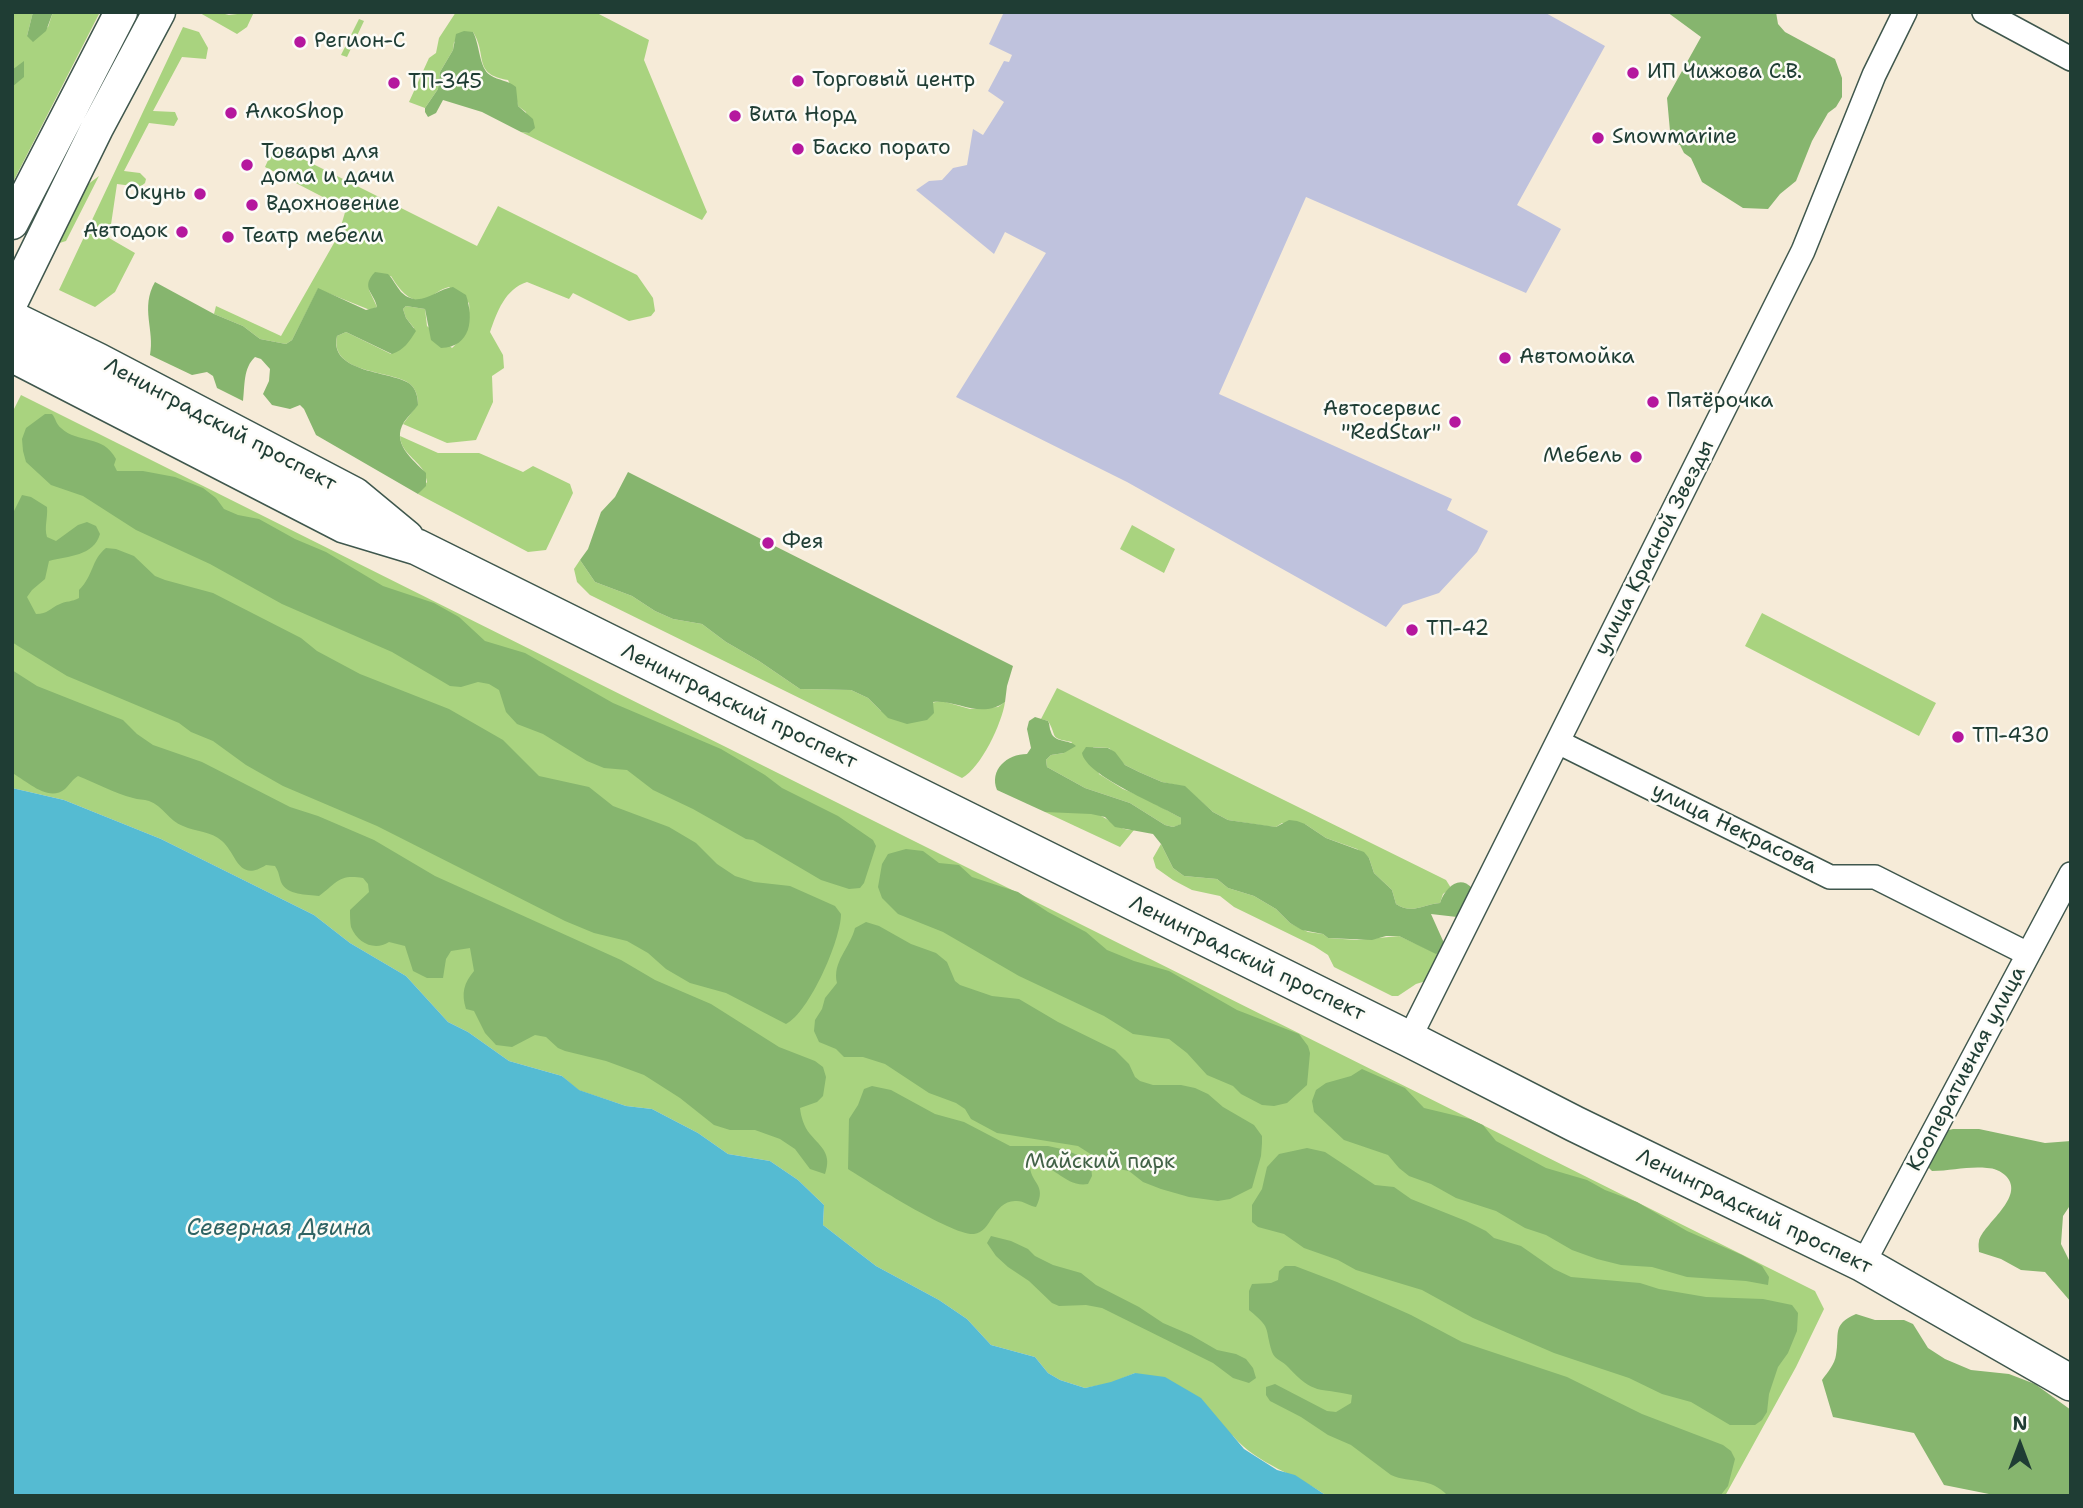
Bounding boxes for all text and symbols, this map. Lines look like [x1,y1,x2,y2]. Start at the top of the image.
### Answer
place label: Регион-С [314,29,406,55]
marker: Регион-С [292,34,308,50]
place label: ИП Чижова С.В. [1647,60,1802,86]
marker: ИП Чижова С.В. [1625,65,1641,81]
place label: Торговый центр [812,68,975,94]
place label: ТП-345 [408,70,482,96]
marker: Торговый центр [790,73,806,89]
marker: ТП-345 [386,75,402,91]
place label: АлкоShop [245,100,344,126]
place label: Вита Норд [749,103,857,129]
marker: АлкоShop [223,105,239,121]
marker: Вита Норд [727,108,743,124]
place label: Snowmarine [1612,125,1737,151]
marker: Snowmarine [1590,130,1606,146]
place label: Баско порато [812,136,951,162]
place label: Товары для дома и дачи [261,140,394,190]
marker: Баско порато [790,141,806,157]
marker: Товары для дома и дачи [239,157,255,173]
place label: Окунь [125,181,186,207]
marker: Окунь [192,186,208,202]
place label: Вдохновение [266,192,400,218]
marker: Вдохновение [244,197,260,213]
place label: Автодок [83,219,168,245]
marker: Автодок [174,224,190,240]
place label: Театр мебели [242,224,384,250]
marker: Театр мебели [220,229,236,245]
place label: Автомойка [1519,345,1635,371]
marker: Автомойка [1497,350,1513,366]
street label: Ленинградский проспект [100,353,340,497]
place label: Пятёрочка [1667,389,1773,415]
marker: Пятёрочка [1645,394,1661,410]
place label: Автосервис "RedStar" [1323,397,1441,447]
marker: Автосервис "RedStar" [1447,414,1463,430]
street label: улица Красной Звезды [1590,436,1720,660]
place label: Мебель [1543,444,1622,470]
marker: Мебель [1628,449,1644,465]
place label: Фея [782,530,824,556]
marker: Фея [760,535,776,551]
place label: ТП-42 [1426,617,1489,643]
marker: ТП-42 [1404,622,1420,638]
street label: Ленинградский проспект [617,639,861,775]
place label: ТП-430 [1972,724,2049,750]
marker: ТП-430 [1950,729,1966,745]
street label: улица Некрасова [1647,778,1821,880]
street label: Ленинградский проспект [1125,891,1369,1027]
street label: Кооперативная улица [1902,962,2032,1176]
street label: Ленинградский проспект [1632,1144,1876,1280]
park label: Майский парк [1025,1150,1175,1176]
water label: Северная Двина [186,1215,372,1243]
north arrow [1985,1410,2055,1480]
text: N [2012,1411,2028,1436]

